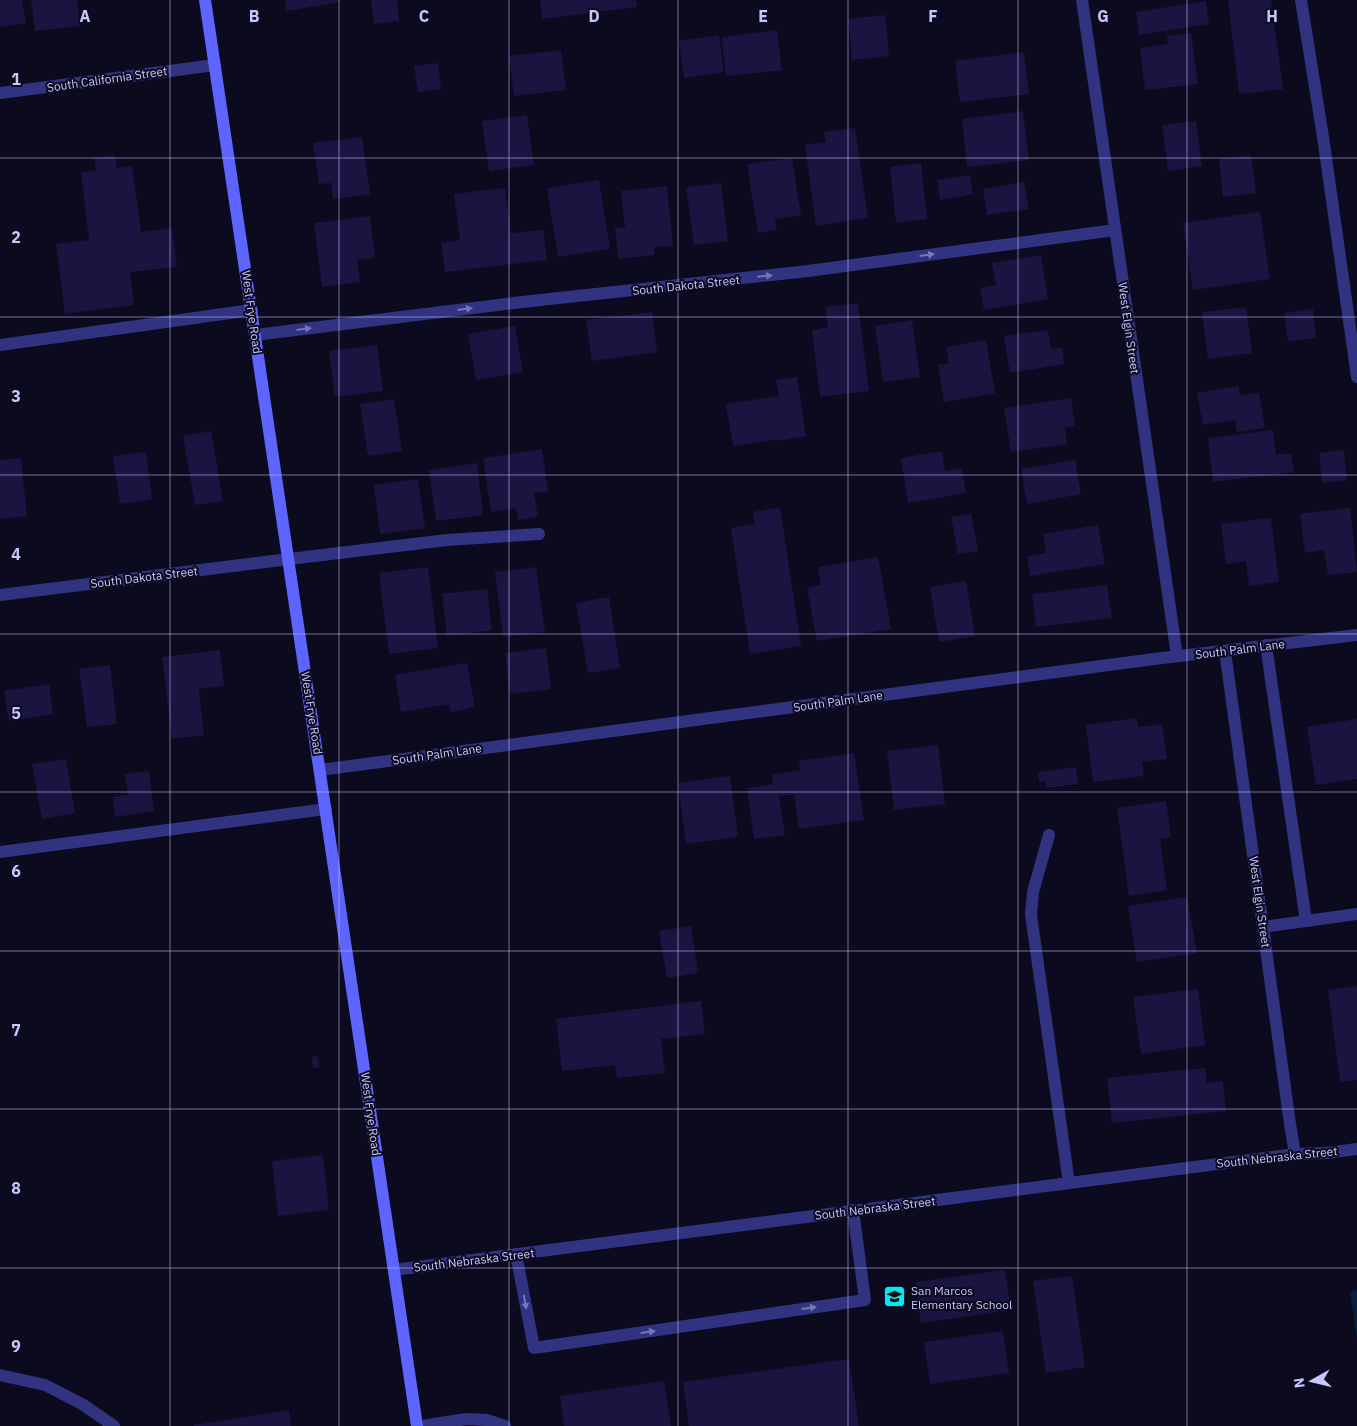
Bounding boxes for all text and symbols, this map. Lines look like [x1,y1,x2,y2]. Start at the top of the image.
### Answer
text: A [80,6,91,26]
text: B [249,6,260,26]
text: C [419,6,429,26]
text: D [588,6,600,26]
text: E [758,6,768,26]
text: F [928,6,938,26]
text: G [1097,6,1109,26]
text: H [1266,6,1278,26]
street label: South California Street [46,63,168,95]
text: 1 [11,69,21,89]
text: 2 [11,227,21,247]
one-way arrow [919,251,935,259]
street label: West Frye Road [239,269,265,355]
street label: South Dakota Street [631,272,741,298]
one-way arrow [758,272,774,280]
street label: West Elgin Street [1115,281,1143,375]
one-way arrow [457,305,473,313]
one-way arrow [296,325,312,333]
text: 3 [11,386,21,406]
text: 4 [11,544,21,564]
street label: South Dakota Street [89,563,199,591]
street label: South Palm Lane [1194,636,1286,662]
street label: West Frye Road [298,670,326,756]
street label: South Palm Lane [792,687,884,715]
text: 5 [11,703,21,723]
street label: South Palm Lane [391,740,483,768]
street label: West Elgin Street [1246,855,1274,949]
text: 6 [11,861,21,881]
text: 7 [11,1020,21,1040]
street label: West Frye Road [358,1071,384,1157]
street label: South Nebraska Street [1216,1143,1338,1171]
text: 8 [11,1178,21,1198]
street label: South Nebraska Street [814,1193,936,1223]
street label: South Nebraska Street [413,1245,535,1275]
place label: San Marcos Elementary School [911,1283,1012,1312]
school or university icon: San Marcos Elementary School [883,1285,907,1309]
one-way arrow [522,1294,530,1310]
one-way arrow [801,1304,817,1312]
one-way arrow [640,1328,656,1336]
text: 9 [11,1336,21,1356]
north arrow [1287,1356,1337,1406]
text: N [1290,1377,1309,1389]

